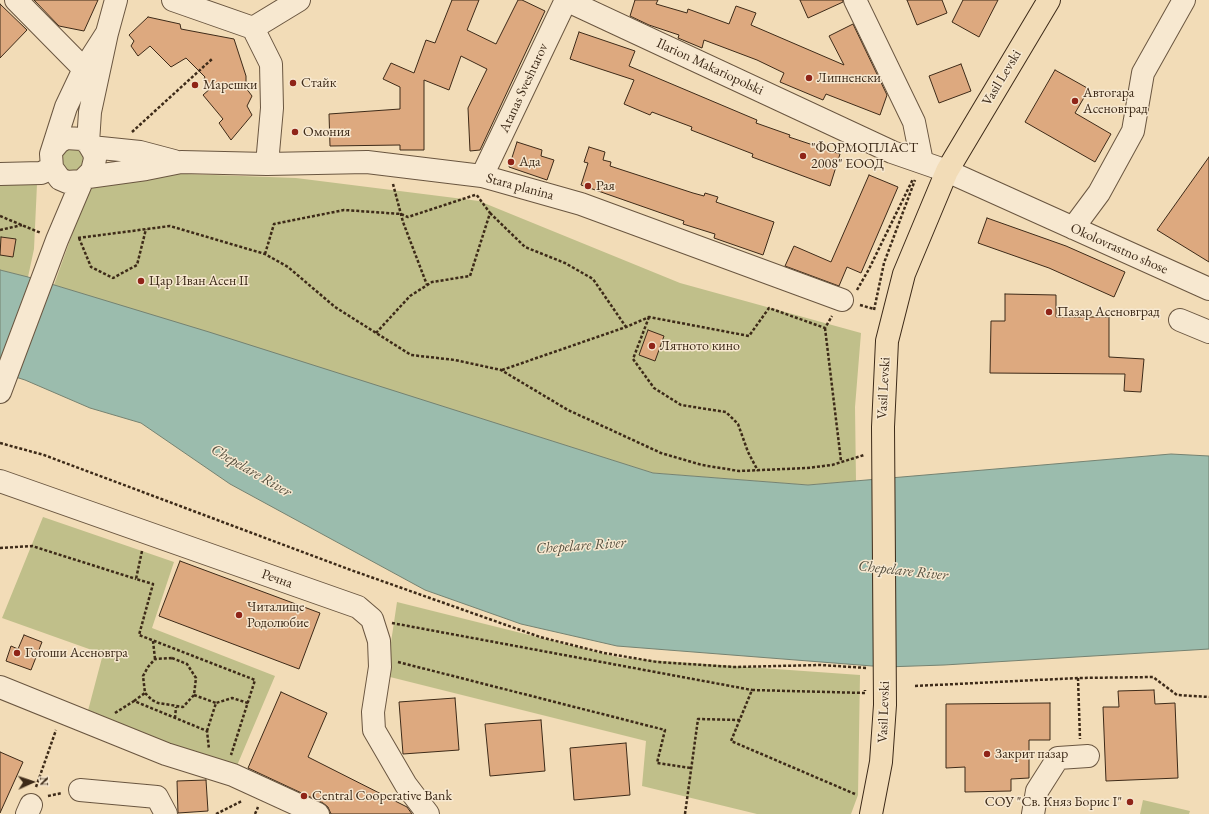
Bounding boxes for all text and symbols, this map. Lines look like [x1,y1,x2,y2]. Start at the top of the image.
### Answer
street label: Ilarion Makariopolski [654,35,766,99]
street label: Atanas Sveshtarov [496,41,552,135]
street label: Vasil Levski [979,47,1025,109]
place label: Липненски [817,70,881,86]
marker: Липненски [804,73,814,83]
place label: Стайк [301,75,336,91]
place label: Марешки [203,77,257,93]
marker: Стайк [288,78,298,88]
marker: Марешки [190,80,200,90]
place label: Автогара Асеновград [1083,85,1148,118]
marker: Автогара Асеновград [1070,96,1080,106]
place label: Омония [303,124,350,140]
marker: Омония [290,127,300,137]
place label: "ФОРМОПЛАСТ 2008" ЕООД [811,140,918,172]
marker: "ФОРМОПЛАСТ 2008" ЕООД [798,151,808,161]
place label: Ада [519,154,541,170]
marker: Ада [506,157,516,167]
street label: Stara planina [484,170,556,204]
place label: Рая [596,178,615,194]
marker: Рая [583,181,593,191]
street label: Okolovrastno shose [1068,220,1170,278]
place label: Цар Иван Асен II [149,273,249,289]
marker: Цар Иван Асен II [136,276,146,286]
place label: Пазар Асеновград [1057,304,1160,320]
marker: Пазар Асеновград [1044,307,1054,317]
place label: Лятното кино [660,338,740,354]
marker: Лятното кино [647,341,657,351]
street label: Vasil Levski [874,357,894,419]
water label: Chepelare River [208,441,294,501]
water label: Chepelare River [535,534,627,558]
water label: Chepelare River [857,557,949,585]
street label: Речна [259,566,295,592]
place label: Читалище Родолюбие [247,599,309,632]
marker: Читалище Родолюбие [234,610,244,620]
place label: Гогоши Асеновгра [25,645,128,661]
marker: Гогоши Асеновгра [12,648,22,658]
street label: Vasil Levski [875,681,893,743]
place label: Закрит пазар [995,746,1068,762]
marker: Закрит пазар [982,749,992,759]
north arrow [12,762,52,802]
text: N [37,777,51,786]
place label: Central Cooperative Bank [312,788,452,804]
marker: Central Cooperative Bank [299,791,309,801]
place label: СОУ "Св. Княз Борис I" [985,794,1122,810]
marker: СОУ "Св. Княз Борис I" [1125,797,1135,807]

